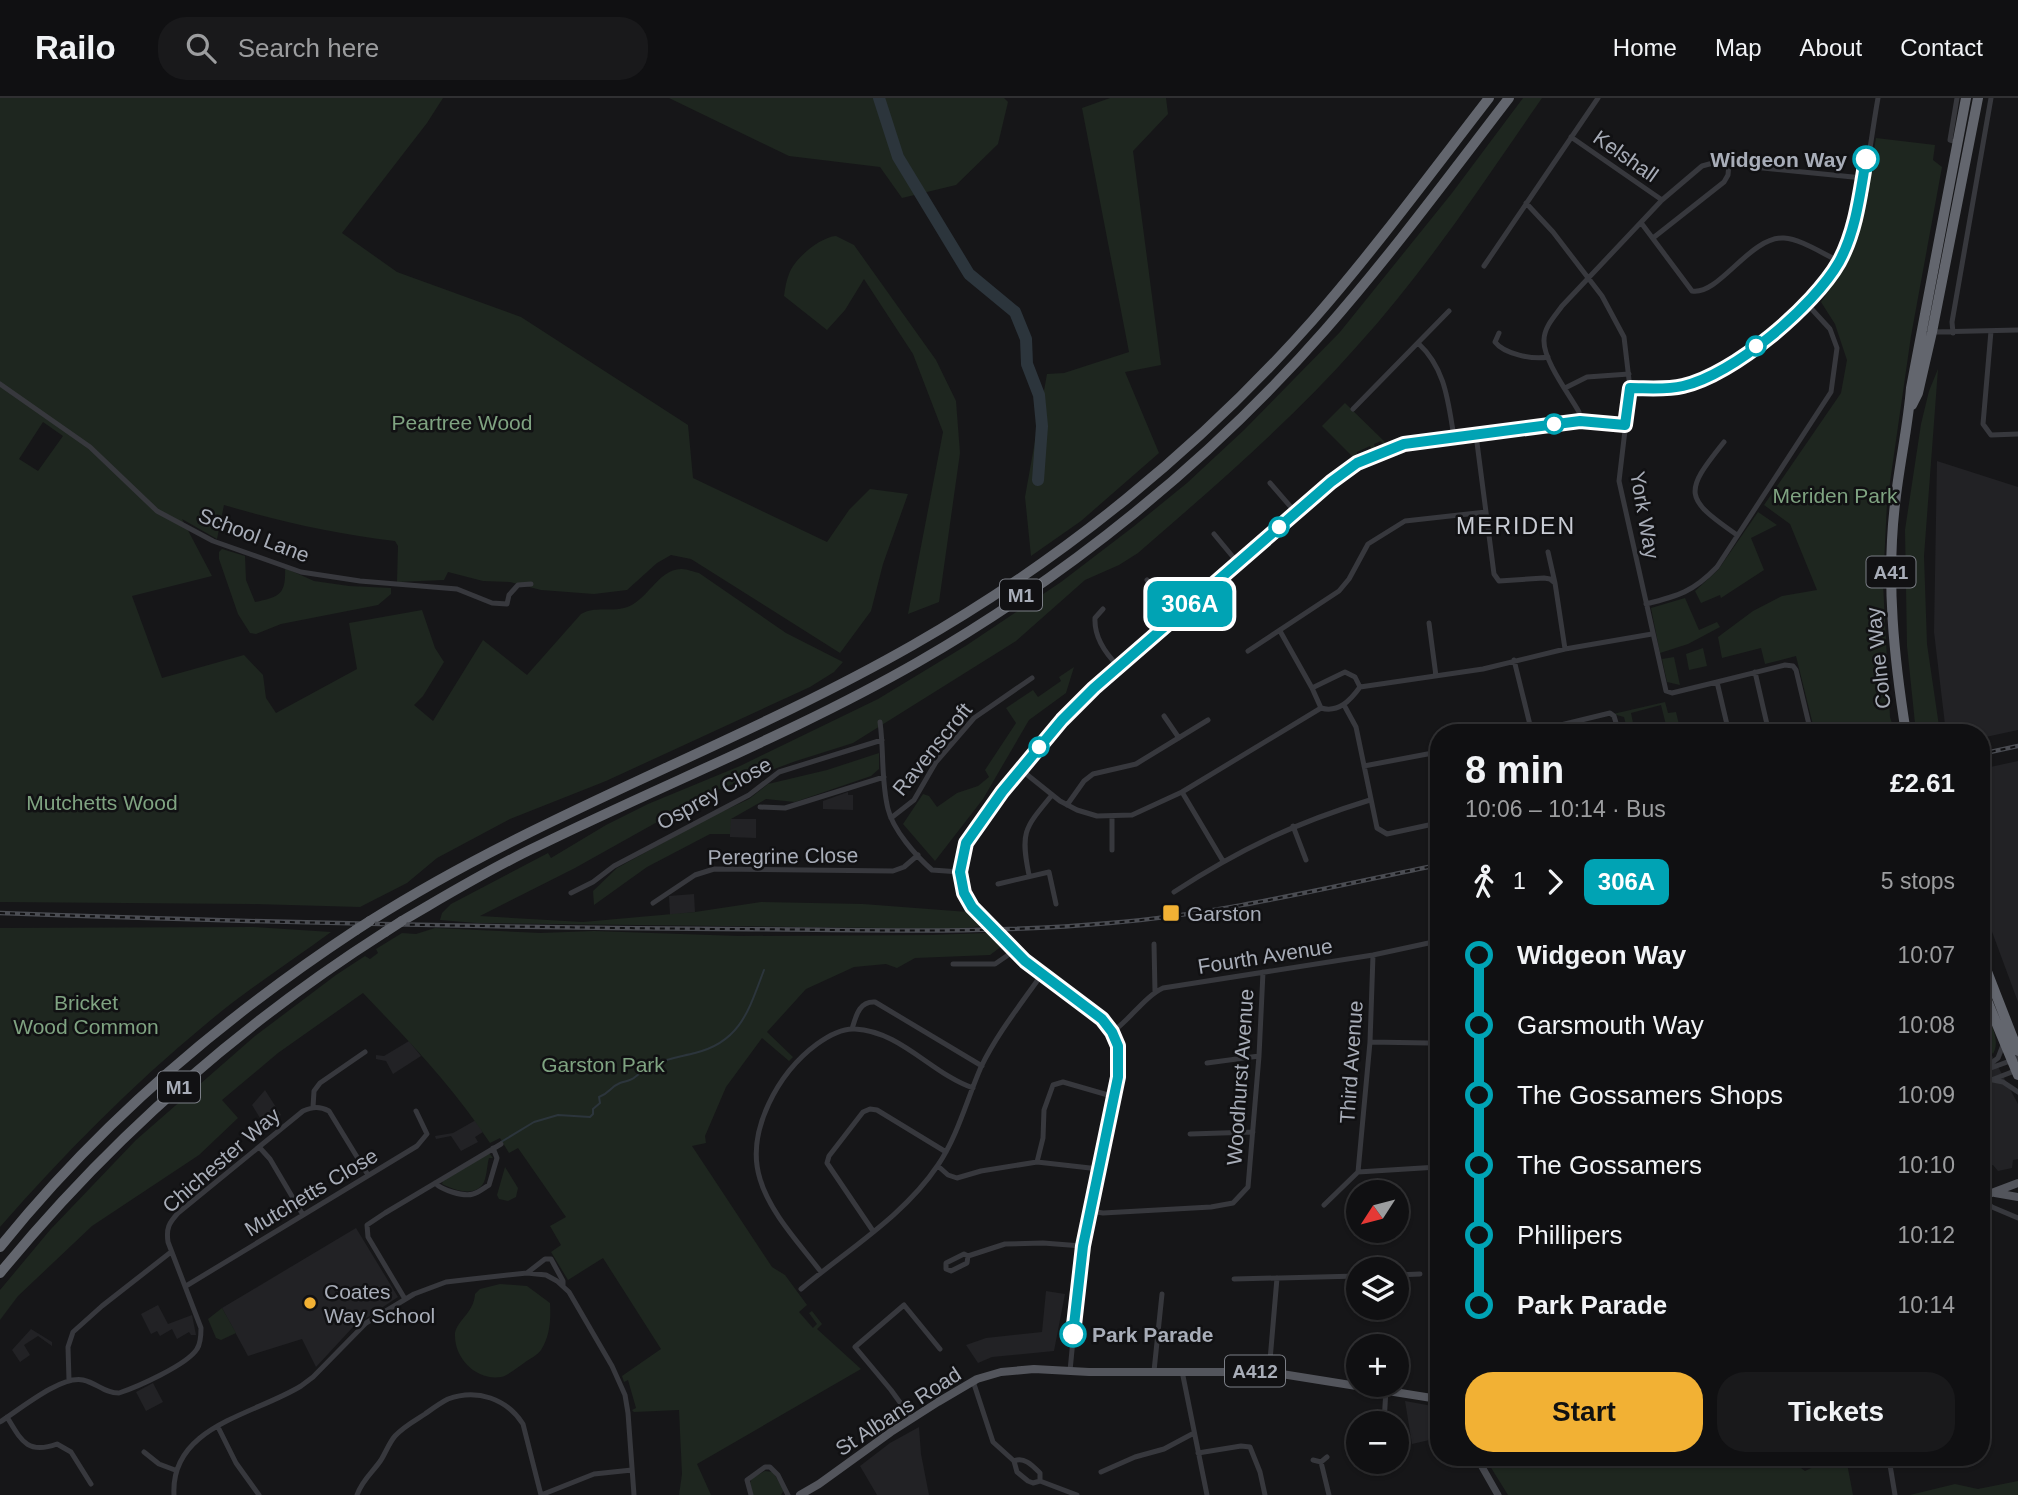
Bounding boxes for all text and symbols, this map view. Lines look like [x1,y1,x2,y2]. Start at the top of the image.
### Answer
search box [158,17,648,80]
text: Railo [35,29,116,66]
icon: search [182,29,220,67]
text: Search here [238,33,379,63]
text: Home [1613,34,1677,61]
text: Map [1715,34,1762,61]
text: About [1800,34,1862,61]
text: Contact [1900,34,1983,61]
street label: Kelshall [1589,125,1663,187]
marker: Widgeon Way [1853,146,1879,172]
place label: Widgeon Way [1710,148,1847,171]
unlabelled marker [1746,336,1766,356]
park label: Peartree Wood [392,411,532,434]
unlabelled marker [1544,414,1564,434]
street label: York Way [1626,470,1664,561]
park label: Meriden Park [1773,484,1898,507]
street label: School Lane [195,503,313,567]
district label: MERIDEN [1456,513,1576,539]
unlabelled marker [1269,517,1289,537]
road number: A41 [1867,556,1916,587]
road number: M1 [1000,580,1042,610]
line badge: 306A [1141,581,1239,627]
text: 306A [1161,590,1219,617]
street label: Colne Way [1861,606,1895,710]
street label: Ravenscroft [888,698,976,800]
unlabelled marker [1029,737,1049,757]
text: 8 min [1465,749,1564,791]
street label: Osprey Close [653,752,775,834]
text: £2.61 [1890,768,1955,798]
park label: Mutchetts Wood [26,791,178,814]
text: 10:06 – 10:14 · Bus [1465,796,1666,822]
street label: Peregrine Close [708,843,858,869]
icon: walk [1465,863,1503,901]
icon: forward [1536,863,1574,901]
text: 1 [1513,868,1526,894]
text: 306A [1598,868,1655,895]
text: 5 stops [1881,868,1955,894]
place label: Garston [1187,902,1262,925]
marker: Garston [1161,903,1181,923]
street label: Fourth Avenue [1196,934,1334,978]
text: Widgeon Way [1517,940,1686,970]
text: 10:07 [1897,942,1955,968]
street label: Woodhurst Avenue [1222,988,1258,1166]
park label: Bricket Wood Common [13,991,159,1038]
street label: Third Avenue [1335,1000,1367,1124]
text: Garsmouth Way [1517,1010,1704,1040]
text: 10:08 [1897,1012,1955,1038]
park label: Garston Park [541,1053,665,1076]
road number: M1 [158,1071,200,1102]
text: The Gossamers Shops [1517,1080,1783,1110]
text: 10:09 [1897,1082,1955,1108]
street label: Chichester Way [158,1103,285,1217]
street label: Mutchetts Close [241,1143,381,1241]
text: The Gossamers [1517,1150,1702,1180]
text: 10:10 [1897,1152,1955,1178]
north arrow [1346,1180,1409,1242]
map controls [1346,1180,1409,1474]
text: Phillipers [1517,1220,1623,1250]
text: 10:12 [1897,1222,1955,1248]
button: layers [1346,1257,1409,1320]
place label: Coates Way School [324,1280,435,1327]
text: Park Parade [1517,1290,1667,1320]
text: 10:14 [1897,1292,1955,1318]
marker: Coates Way School [302,1295,318,1311]
marker: Park Parade [1060,1321,1086,1347]
place label: Park Parade [1092,1323,1213,1346]
button: + [1346,1334,1409,1397]
road number: A412 [1225,1356,1285,1386]
street label: St Albans Road [831,1362,965,1460]
button: Start [1465,1372,1703,1452]
button: Tickets [1717,1372,1955,1452]
button: − [1346,1411,1409,1474]

